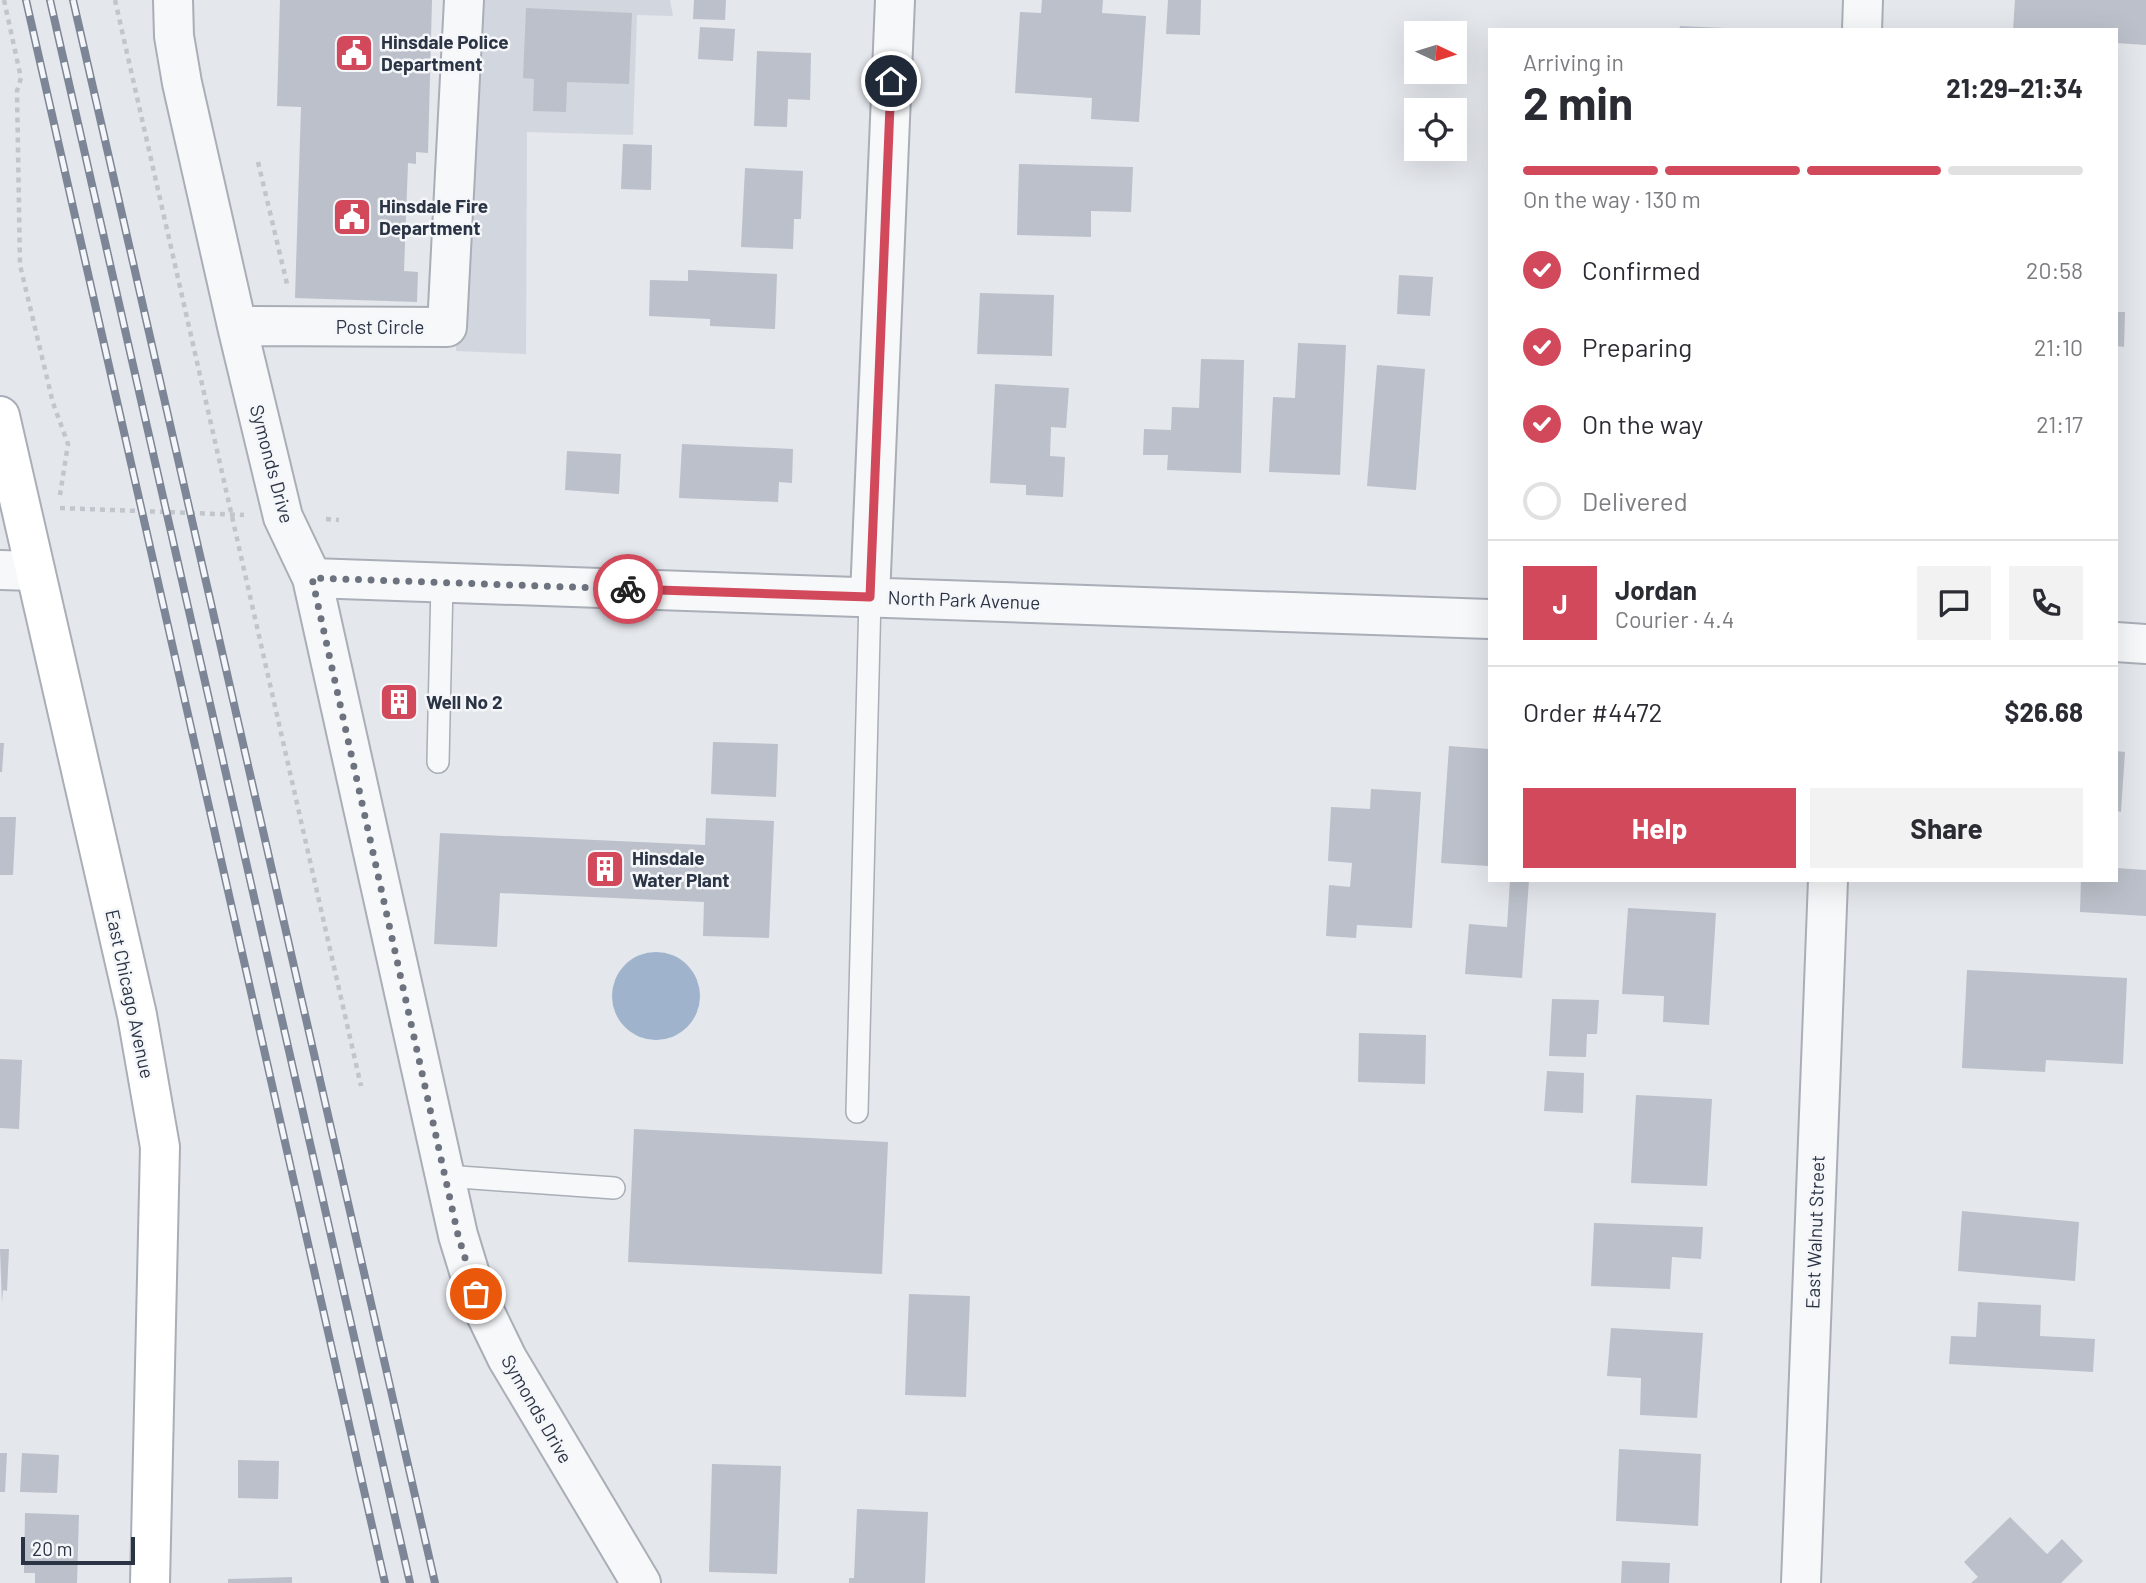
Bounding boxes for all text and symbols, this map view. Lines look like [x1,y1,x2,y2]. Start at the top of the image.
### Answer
north arrow [1404,21,1466,84]
map controls [1404,21,1467,161]
place label: Hinsdale Police Department [381,30,509,75]
public building icon: Hinsdale Police Department [333,32,375,74]
text: Arriving in [1523,48,1624,76]
pin [861,51,921,111]
icon: home [872,62,910,100]
text: 21:29–21:34 [1946,72,2083,103]
text: 2 min [1523,74,1633,129]
button: locate [1404,98,1467,161]
text: On the way · 130 m [1523,185,1701,213]
place label: Hinsdale Fire Department [379,194,488,239]
public building icon: Hinsdale Fire Department [331,196,373,238]
icon: check [1523,251,1561,289]
text: Confirmed [1582,254,1701,285]
text: 20:58 [2026,256,2083,284]
street label: Post Circle [336,315,424,338]
icon: check [1523,328,1561,366]
text: Preparing [1582,331,1692,362]
text: 21:10 [2034,333,2083,361]
street label: Symonds Drive [246,402,299,526]
icon: check [1523,405,1561,443]
text: On the way [1582,408,1703,439]
text: 21:17 [2036,410,2083,438]
text: Delivered [1582,485,1688,516]
courier [593,554,663,624]
button: chat [1917,566,1991,640]
button: phone [2009,566,2083,640]
icon: bike [609,570,647,608]
text: Jordan [1615,574,1697,605]
street label: North Park Avenue [887,585,1041,614]
text: J [1552,588,1568,619]
text: Courier · 4.4 [1615,605,1734,633]
building icon: Well No 2 [378,681,420,723]
place label: Well No 2 [426,690,503,713]
text: Order #4472 [1523,696,1662,727]
text: $26.68 [2005,696,2083,727]
button: Help [1523,788,1796,868]
button: Share [1810,788,2083,868]
place label: Hinsdale Water Plant [632,846,730,891]
building icon: Hinsdale Water Plant [584,848,626,890]
street label: East Chicago Avenue [101,907,160,1080]
street label: East Walnut Street [1800,1155,1829,1309]
pin [446,1264,506,1324]
icon: bag [457,1275,495,1313]
street label: Symonds Drive [497,1350,578,1467]
scale bar [21,1534,135,1566]
text: 20 m [32,1537,72,1560]

